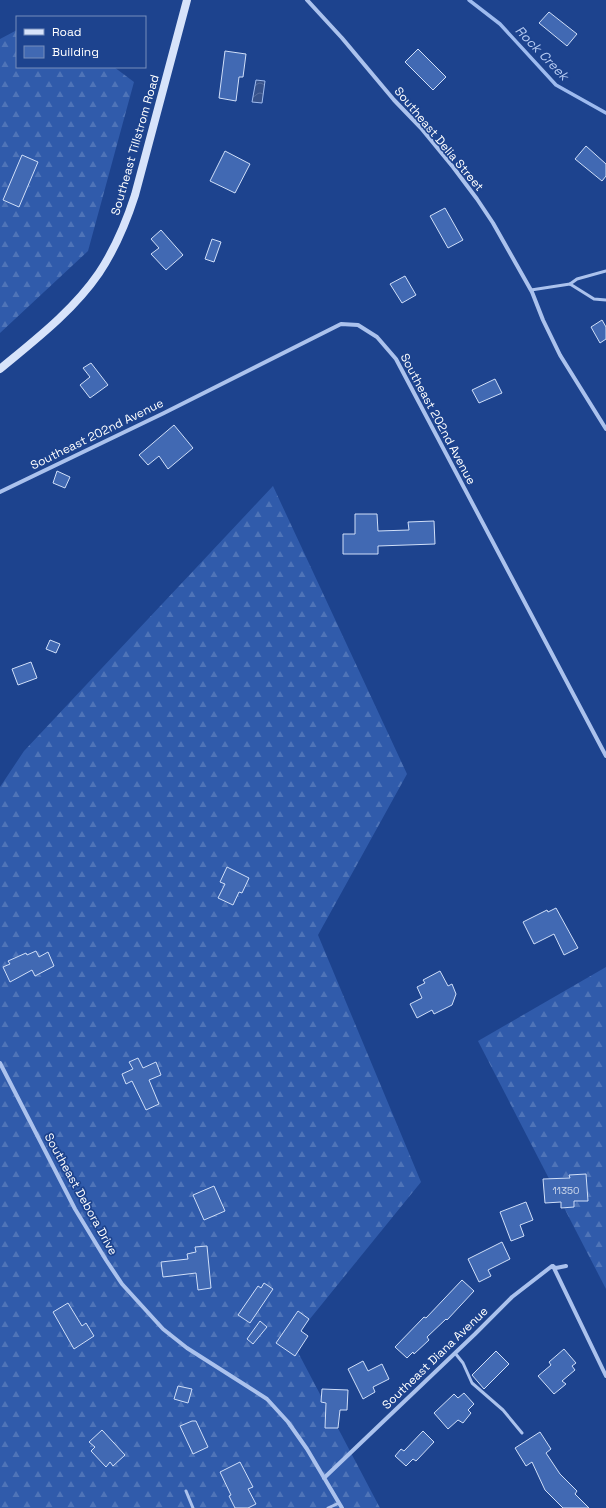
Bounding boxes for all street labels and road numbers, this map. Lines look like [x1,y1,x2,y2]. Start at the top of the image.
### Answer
street label: Southeast Tillstrom Road [107,73,163,217]
street label: Southeast Delia Street [391,84,487,194]
street label: Southeast 202nd Avenue [397,351,479,487]
street label: Southeast 202nd Avenue [28,395,166,473]
street label: Southeast Debora Drive [41,1130,121,1258]
street label: Southeast Diana Avenue [379,1303,491,1413]

